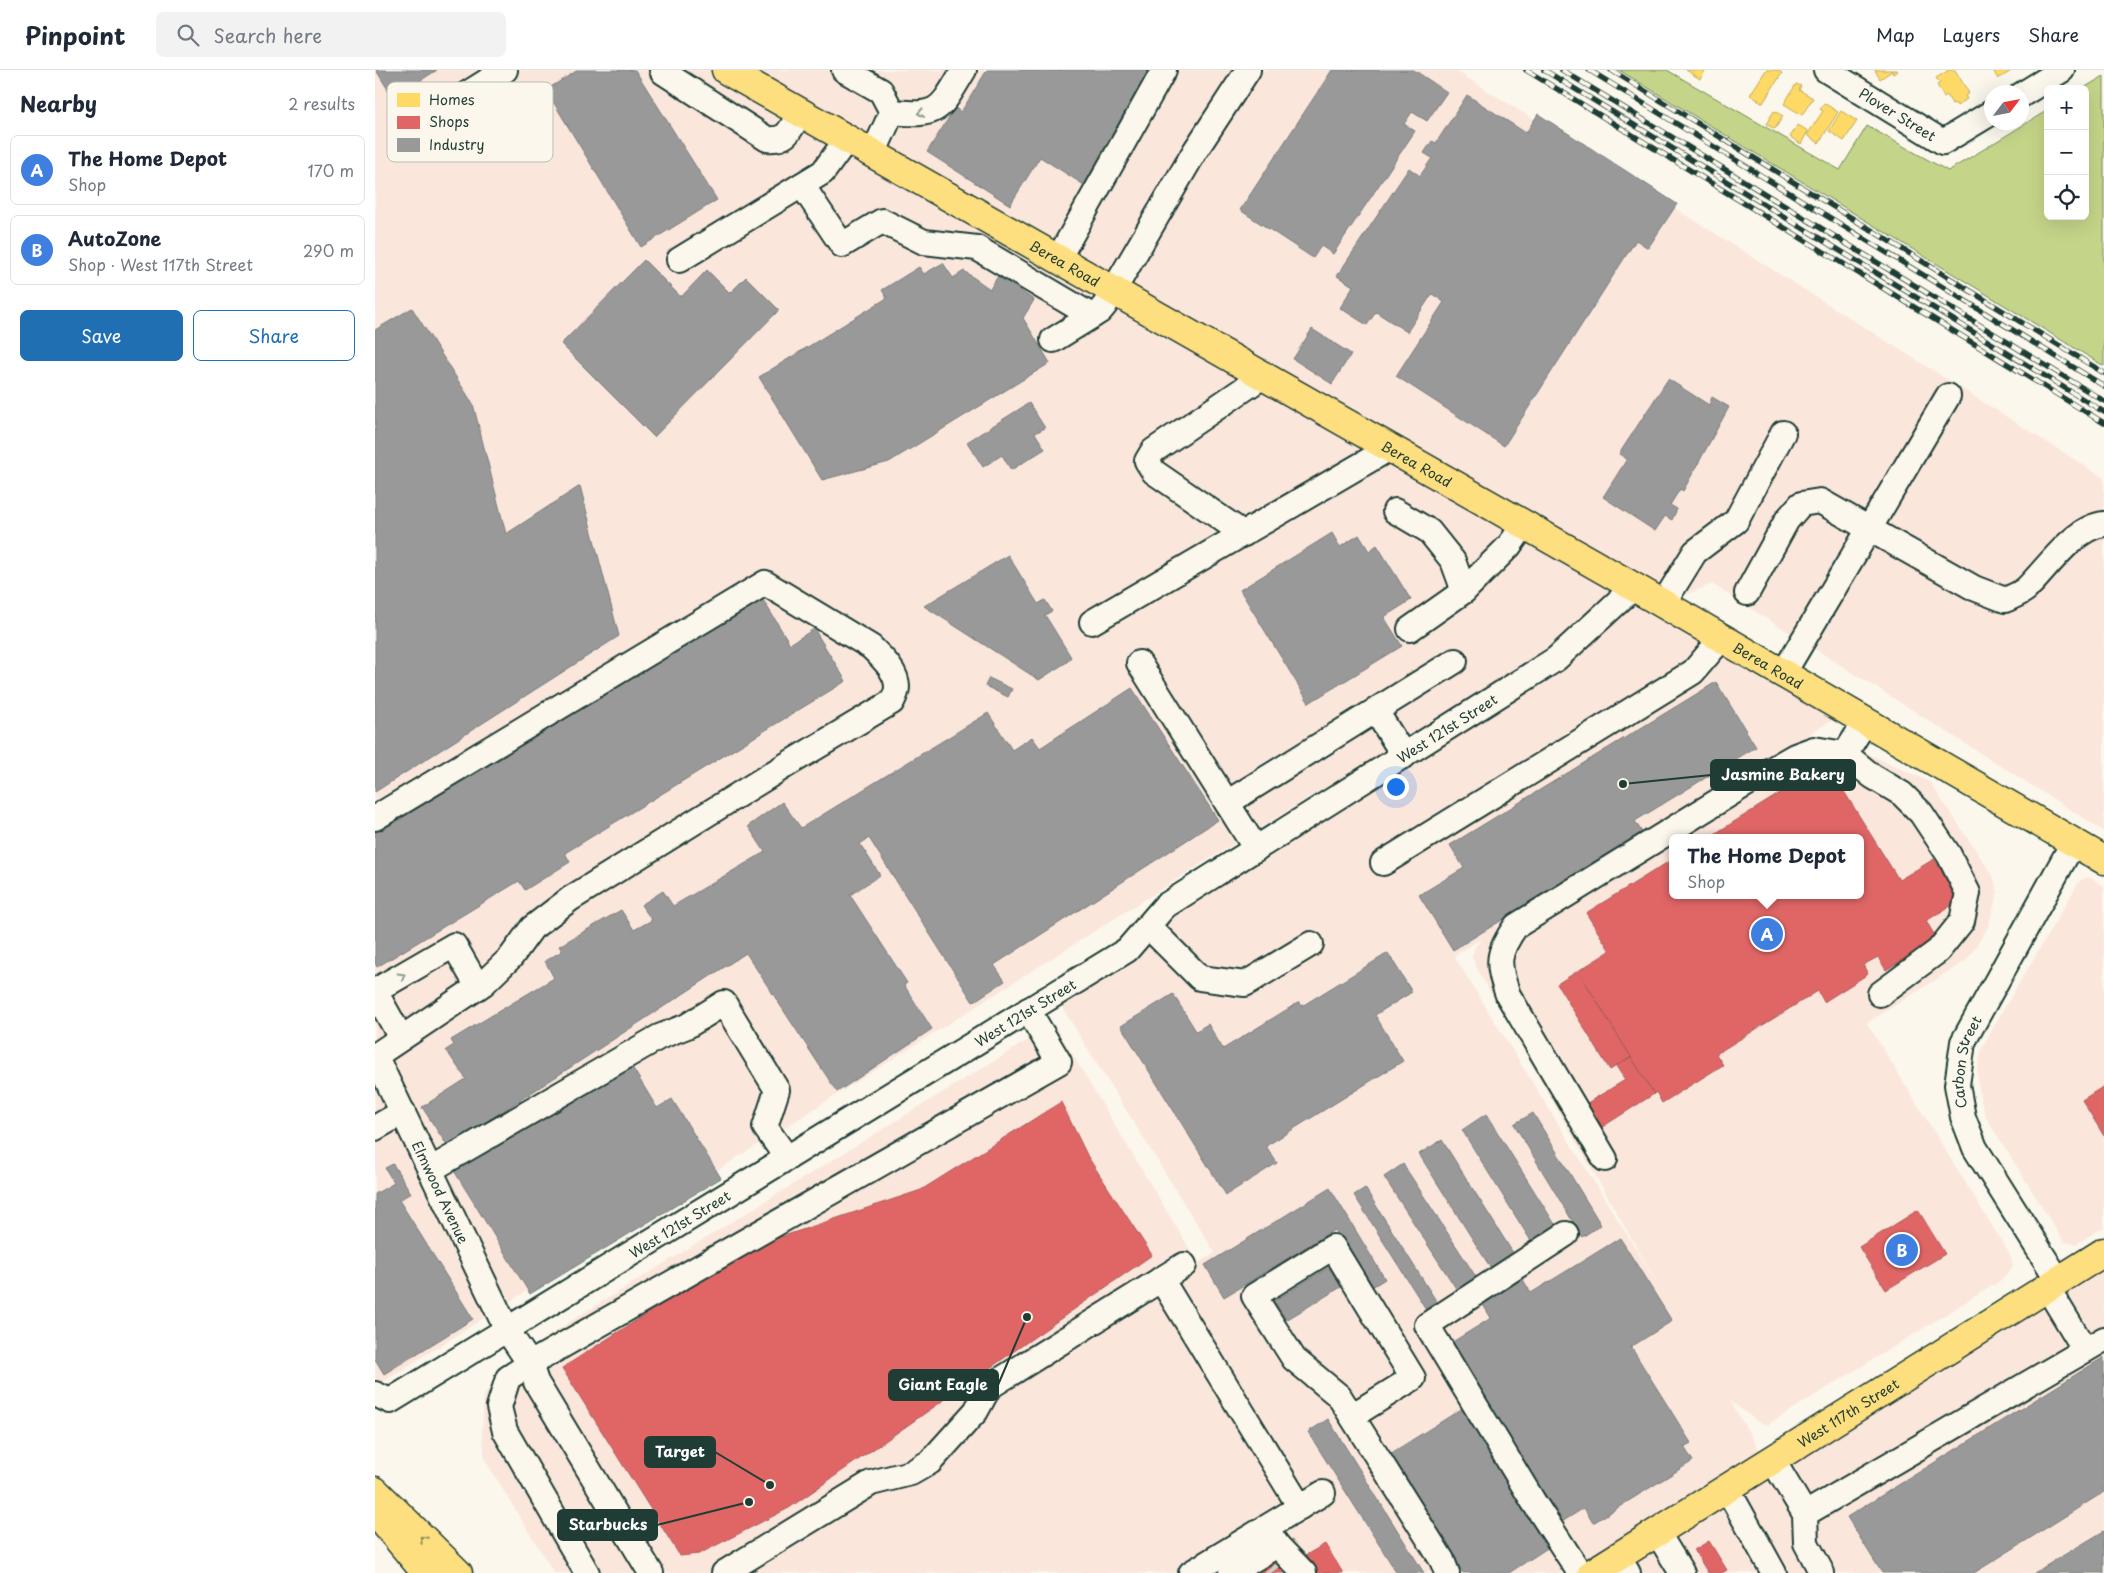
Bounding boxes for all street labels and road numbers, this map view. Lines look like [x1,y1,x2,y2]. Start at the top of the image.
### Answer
street label: Plover Street [1855,82,1941,146]
street label: Berea Road [1026,234,1104,291]
street label: Berea Road [1378,435,1456,492]
street label: Berea Road [1729,636,1807,694]
street label: West 121st Street [1392,688,1501,768]
street label: West 121st Street [970,973,1080,1051]
street label: Carbon Street [1946,1011,1986,1110]
street label: Elmwood Avenue [407,1137,475,1247]
street label: West 121st Street [625,1185,734,1263]
street label: West 117th Street [1793,1373,1903,1452]

